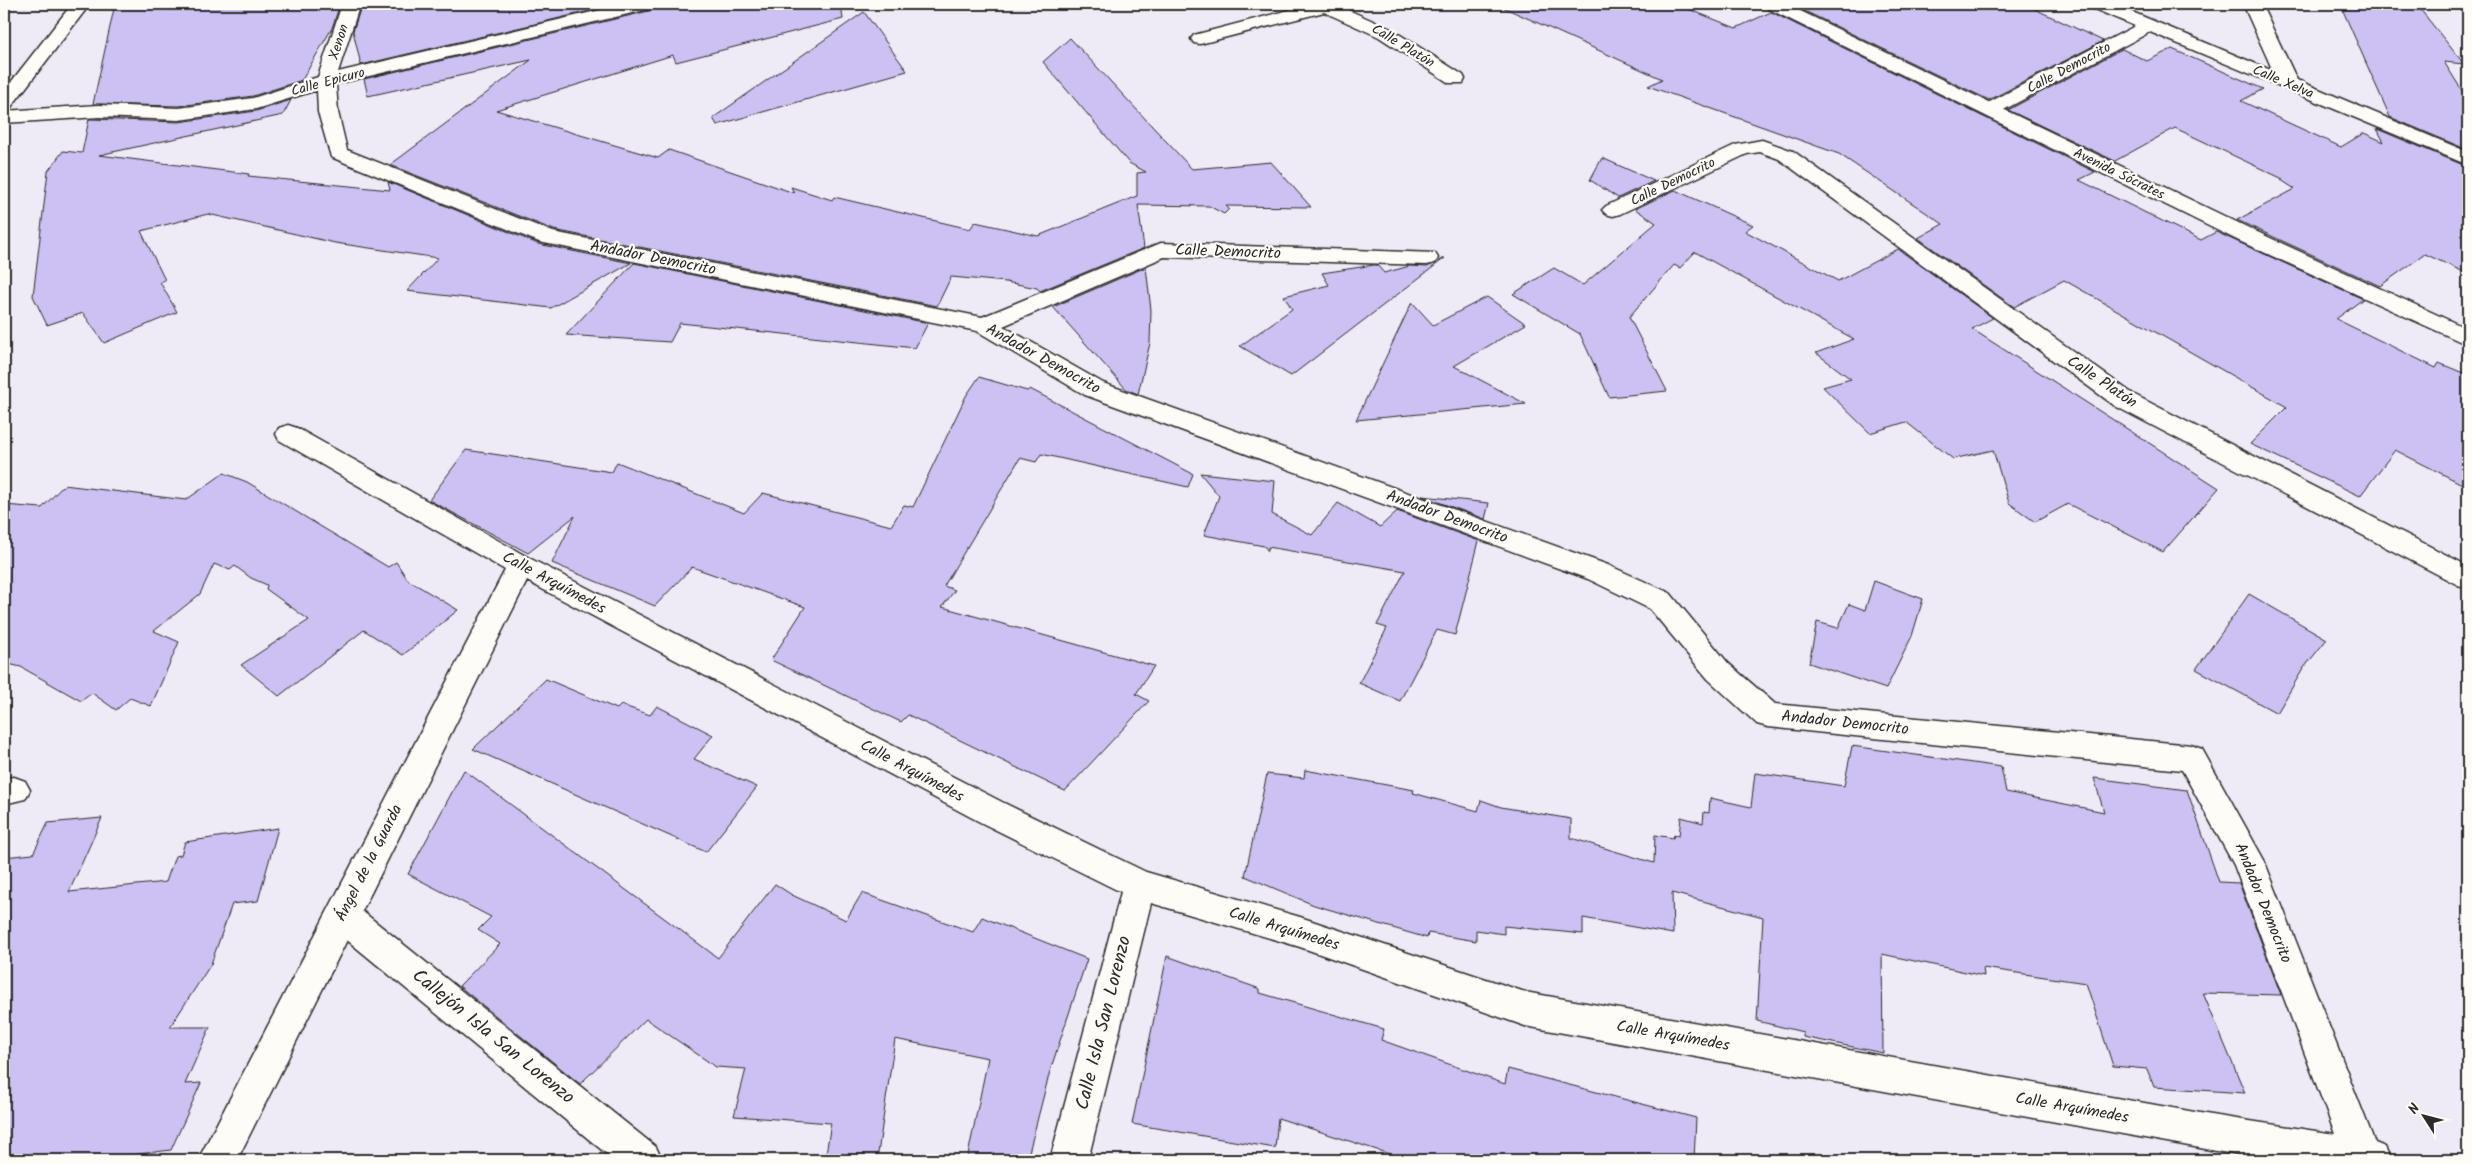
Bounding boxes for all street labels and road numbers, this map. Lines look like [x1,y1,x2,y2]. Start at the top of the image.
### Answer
street label: Calle Platón [1367,18,1439,74]
street label: Xenon [323,21,355,63]
street label: Calle Democrito [2023,37,2115,99]
street label: Calle Xelva [2249,59,2317,105]
street label: Calle Epicuro [289,62,367,102]
street label: Avenida Sócrates [2069,142,2169,206]
street label: Calle Democrito [1627,152,1719,212]
street label: Andador Democrito [588,234,718,282]
street label: Calle Democrito [1175,238,1281,266]
street label: Andador Democrito [981,317,1105,401]
street label: Calle Platón [2062,349,2142,415]
street label: Andador Democrito [1383,483,1511,551]
street label: Calle Arquímedes [498,545,611,621]
street label: Andador Democrito [1780,704,1910,742]
street label: Calle Arquímedes [856,733,969,809]
street label: Ángel de la Guarda [329,800,409,926]
street label: Andador Democrito [2227,839,2299,967]
street label: Calle Arquímedes [1226,900,1343,958]
street label: Calle Isla San Lorenzo [1068,933,1140,1113]
street label: Callejón Isla San Lorenzo [405,962,581,1112]
street label: Calle Arquímedes [1614,1014,1732,1058]
street label: Calle Arquímedes [2013,1086,2131,1130]

